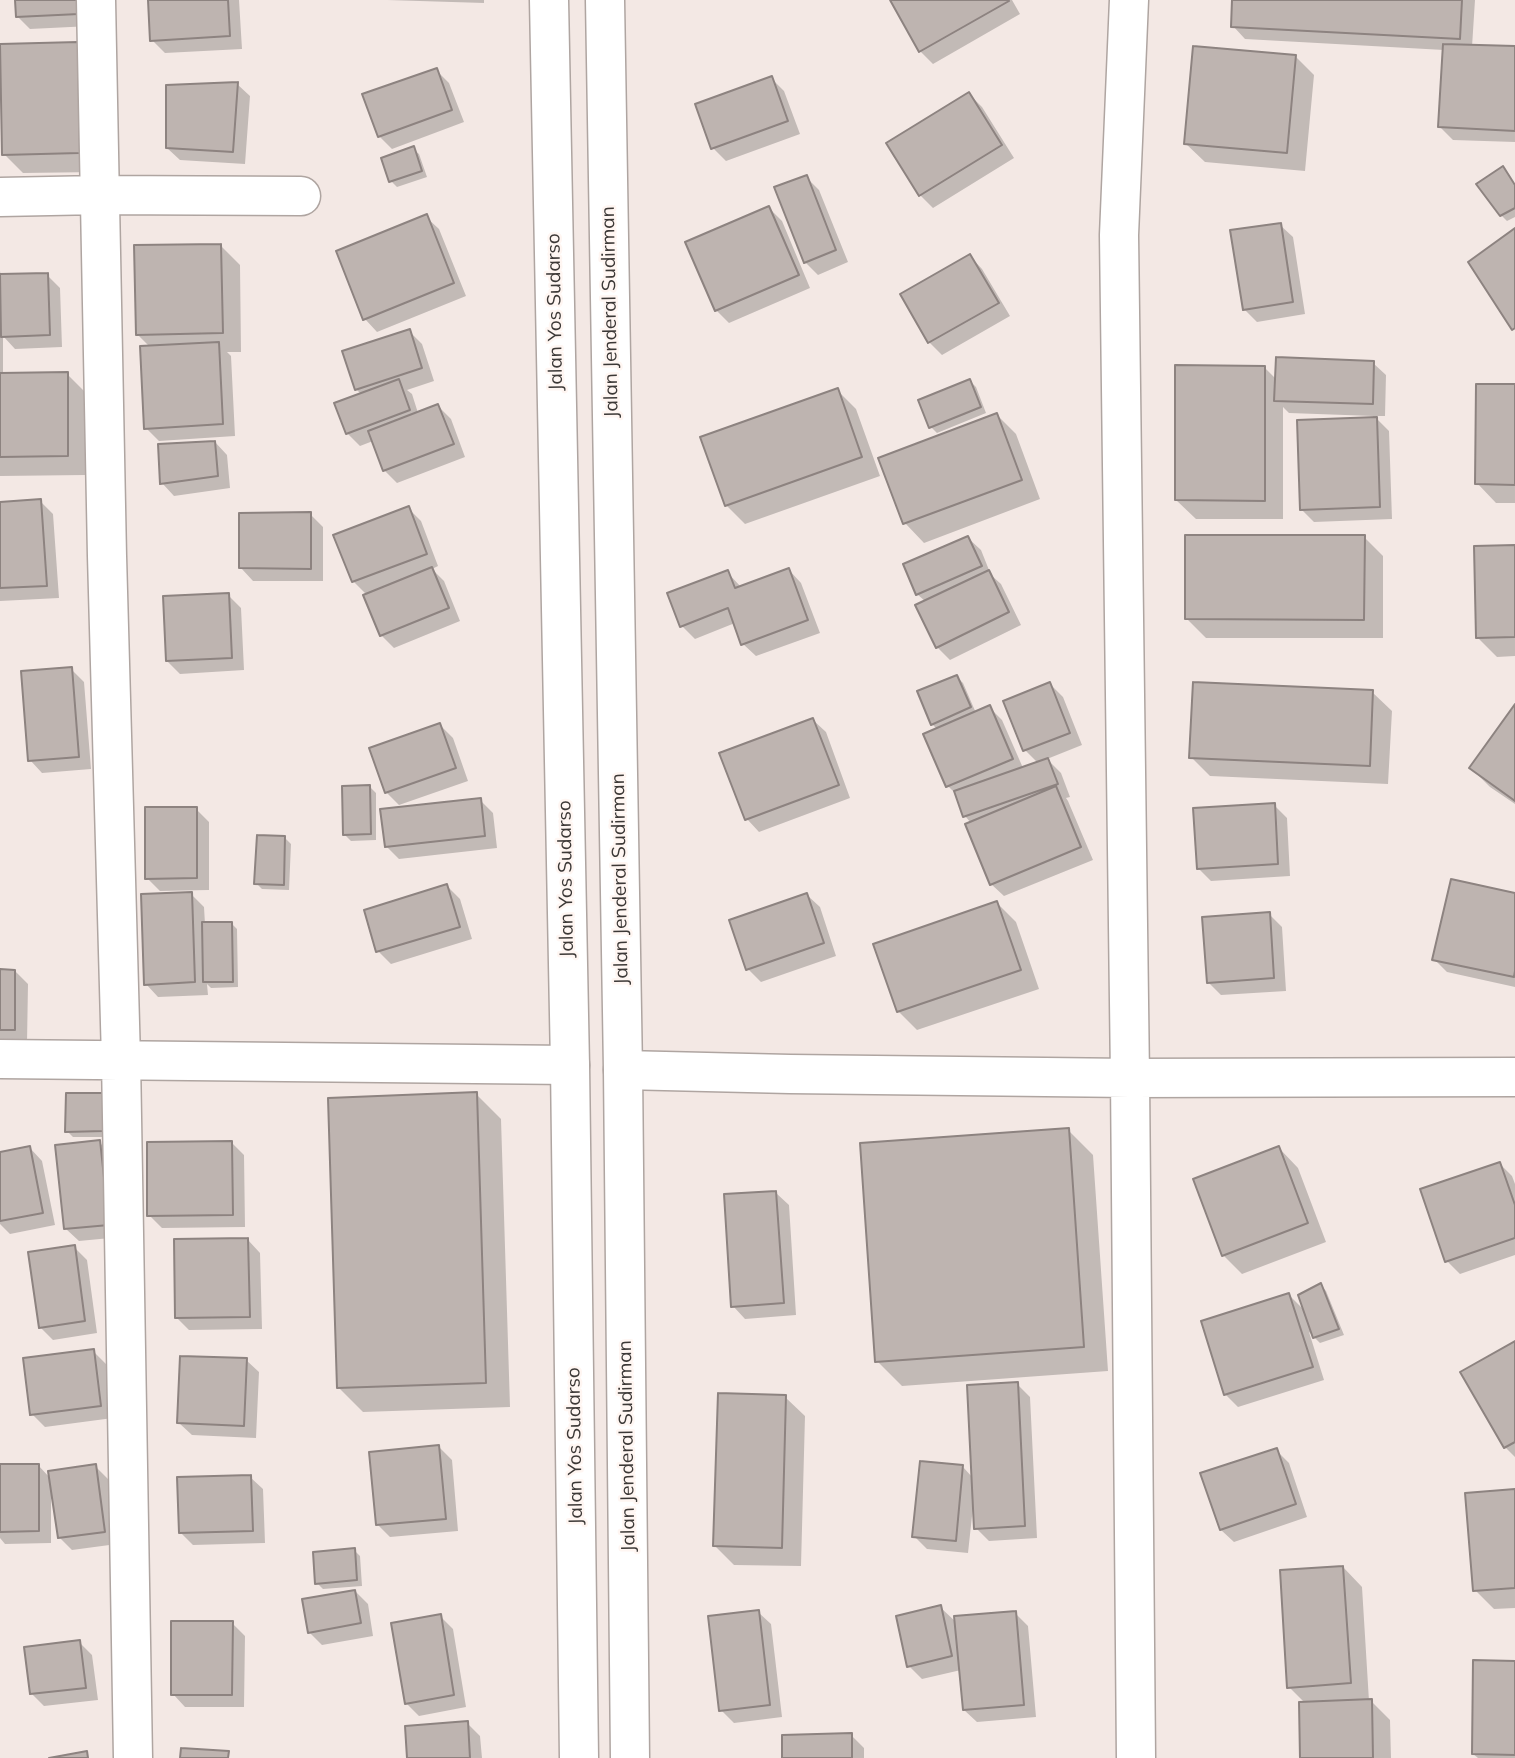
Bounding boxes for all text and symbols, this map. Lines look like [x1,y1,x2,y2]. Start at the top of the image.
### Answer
street label: Jalan Jenderal Sudirman [597,206,623,418]
street label: Jalan Yos Sudarso [542,233,568,391]
street label: Jalan Jenderal Sudirman [607,773,633,985]
street label: Jalan Yos Sudarso [553,800,579,958]
street label: Jalan Jenderal Sudirman [614,1340,640,1552]
street label: Jalan Yos Sudarso [562,1367,588,1525]

